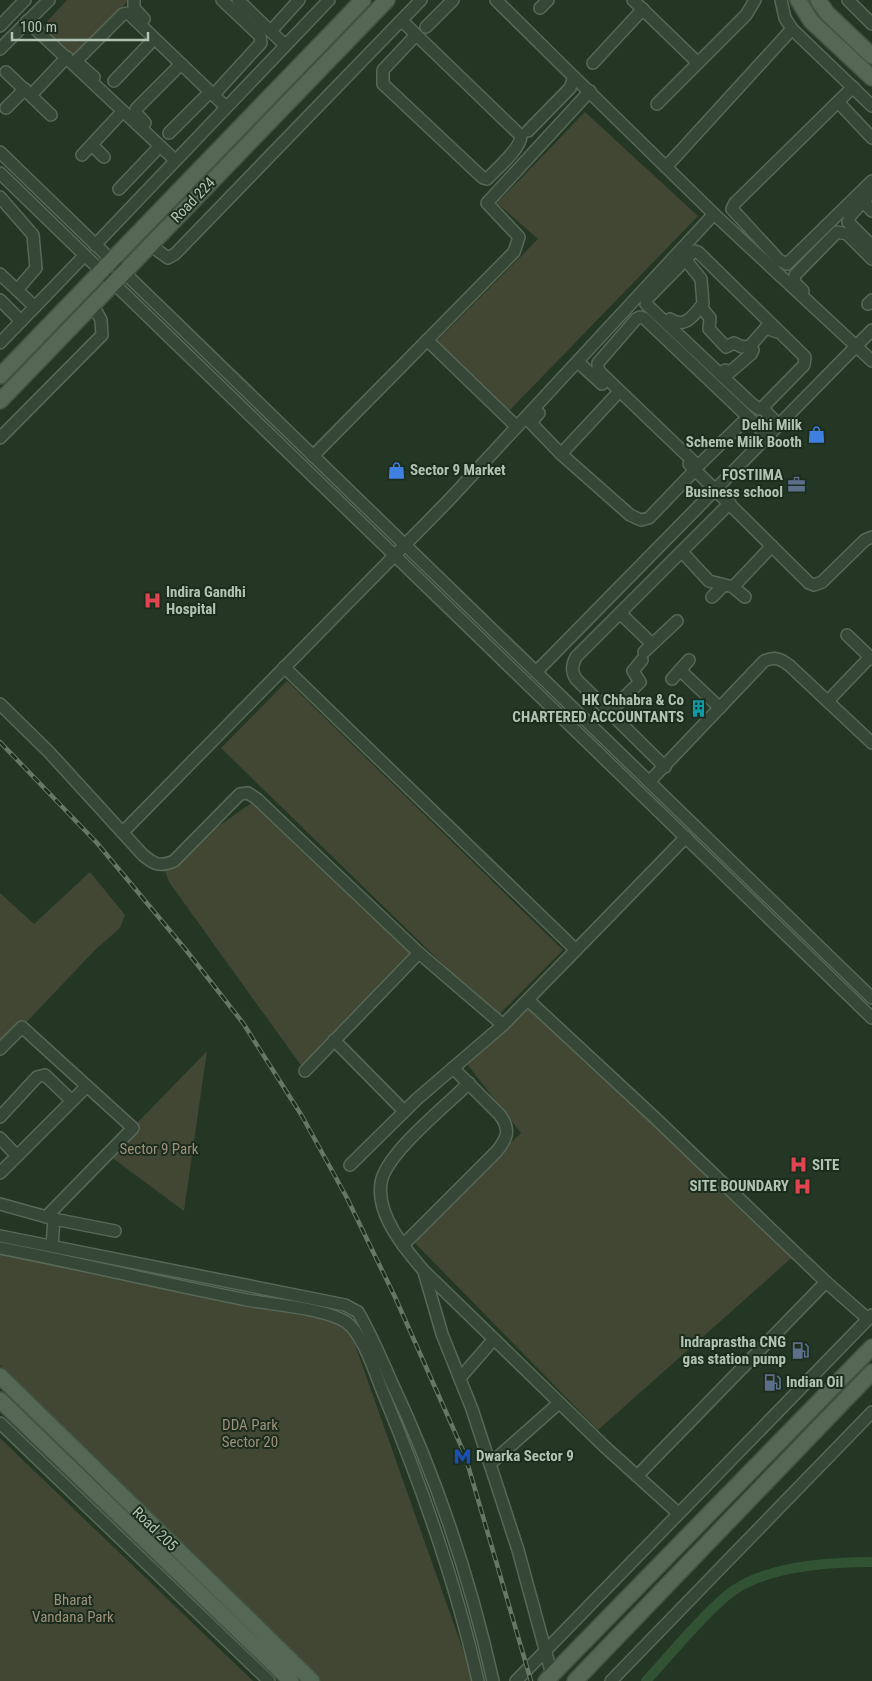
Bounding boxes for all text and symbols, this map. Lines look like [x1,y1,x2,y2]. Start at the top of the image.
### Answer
scale bar [12,10,149,42]
text: 100 m [20,18,57,36]
street label: Road 224 [167,174,219,226]
place label: Delhi Milk Scheme Milk Booth [686,416,803,451]
shop icon: Delhi Milk Scheme Milk Booth [806,424,826,444]
shop icon: Sector 9 Market [386,460,406,480]
place label: Sector 9 Market [410,461,506,479]
place label: FOSTIIMA Business school [685,466,783,501]
office icon: FOSTIIMA Business school [787,474,807,494]
place label: Indira Gandhi Hospital [166,583,246,618]
hospital icon: Indira Gandhi Hospital [142,591,162,611]
place label: HK Chhabra & Co CHARTERED ACCOUNTANTS [512,691,684,726]
building icon: HK Chhabra & Co CHARTERED ACCOUNTANTS [688,699,708,719]
park label: Sector 9 Park [119,1140,199,1158]
hospital icon: SITE [788,1155,808,1175]
place label: SITE [812,1156,839,1174]
hospital icon: SITE BOUNDARY [793,1176,813,1196]
place label: SITE BOUNDARY [690,1177,790,1195]
place label: Indraprastha CNG gas station pump [680,1333,786,1368]
fuel station icon: Indraprastha CNG gas station pump [790,1341,810,1361]
fuel station icon: Indian Oil [762,1372,782,1392]
place label: Indian Oil [786,1373,843,1391]
park label: DDA Park Sector 20 [222,1416,278,1451]
metro station icon: Dwarka Sector 9 [452,1446,472,1466]
place label: Dwarka Sector 9 [476,1447,574,1465]
street label: Road 205 [129,1503,181,1555]
park label: Bharat Vandana Park [32,1591,114,1626]

